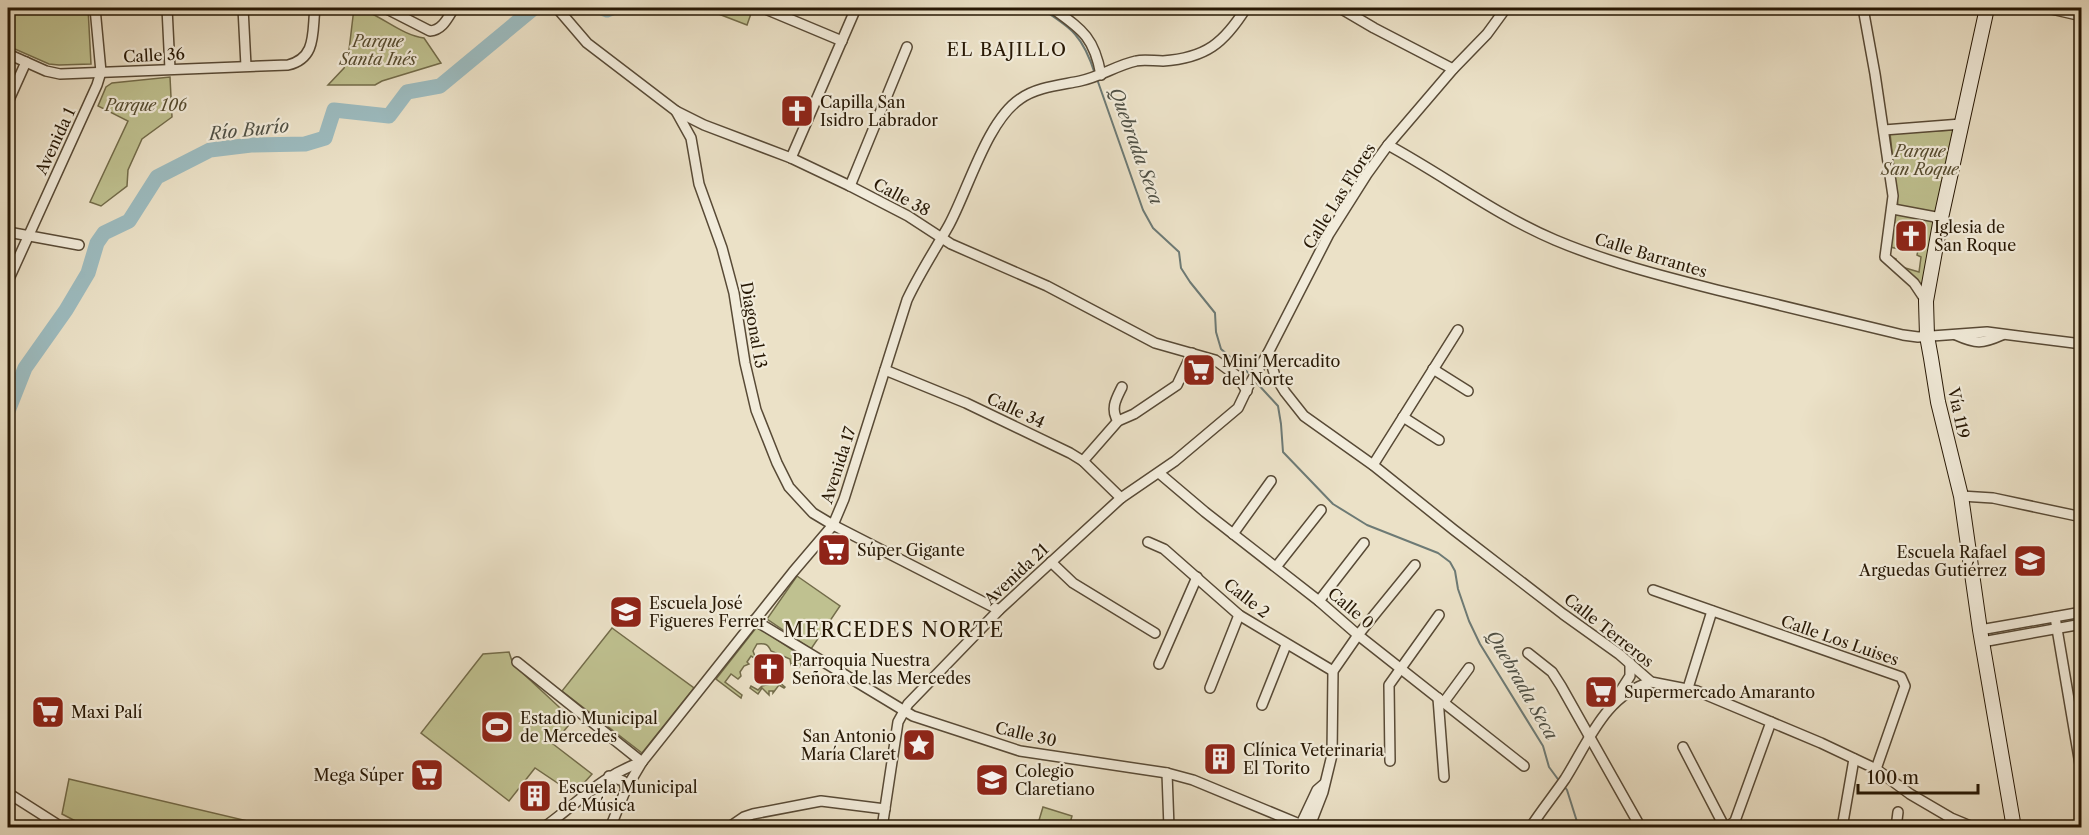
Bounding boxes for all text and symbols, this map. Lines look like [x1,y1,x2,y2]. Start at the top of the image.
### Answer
park label: Parque Santa Inés [338,31,417,69]
district label: EL BAJILLO [947,39,1067,61]
street label: Calle 36 [123,43,185,67]
water label: Quebrada Seca [1105,84,1167,208]
place label: Capilla San Isidro Labrador [820,92,938,130]
church icon: Capilla San Isidro Labrador [779,93,815,129]
park label: Parque 106 [103,95,188,115]
street label: Avenida 1 [30,104,79,179]
water label: Río Burío [206,115,290,145]
street label: Calle Las Flores [1298,139,1380,253]
park label: Parque San Roque [1880,141,1960,179]
street label: Calle 38 [870,174,934,220]
place label: Iglesia de San Roque [1934,217,2016,255]
church icon: Iglesia de San Roque [1893,218,1929,254]
street label: Calle Barrantes [1592,228,1710,282]
street label: Diagonal 13 [737,280,771,370]
place label: Mini Mercadito del Norte [1222,351,1341,389]
supermarket icon: Mini Mercadito del Norte [1181,352,1217,388]
street label: Vía 119 [1944,385,1974,440]
street label: Calle 34 [984,388,1048,432]
street label: Avenida 17 [816,424,860,507]
supermarket icon: Súper Gigante [816,532,852,568]
street label: Avenida 21 [979,539,1053,610]
place label: Súper Gigante [857,540,965,560]
place label: Escuela Rafael Arguedas Gutiérrez [1858,542,2007,580]
school or university icon: Escuela Rafael Arguedas Gutiérrez [2012,543,2048,579]
street label: Calle 2 [1220,574,1274,622]
street label: Calle 0 [1324,583,1378,633]
street label: Calle Terreros [1560,589,1658,671]
place label: Escuela José Figueres Ferrer [649,593,766,631]
school or university icon: Escuela José Figueres Ferrer [608,594,644,630]
street label: Calle Los Luises [1779,610,1901,670]
district label: MERCEDES NORTE [783,618,1005,642]
water label: Quebrada Seca [1482,626,1562,744]
place label: Parroquia Nuestra Señora de las Mercedes [792,650,971,688]
church icon: Parroquia Nuestra Señora de las Mercedes [751,651,787,687]
supermarket icon: Supermercado Amaranto [1583,674,1619,710]
place label: Supermercado Amaranto [1624,682,1815,702]
supermarket icon: Maxi Palí [30,694,66,730]
place label: Maxi Palí [71,702,142,722]
place label: Estadio Municipal de Mercedes [520,708,658,746]
sports icon: Estadio Municipal de Mercedes [479,709,515,745]
street label: Calle 30 [993,717,1059,751]
place label: San Antonio María Claret [801,726,896,764]
place icon: San Antonio María Claret [901,727,937,763]
place label: Clínica Veterinaria El Torito [1243,740,1385,778]
building icon: Clínica Veterinaria El Torito [1202,741,1238,777]
supermarket icon: Mega Súper [409,757,445,793]
scale bar [1858,757,1978,795]
place label: Colegio Claretiano [1015,761,1095,799]
school or university icon: Colegio Claretiano [974,762,1010,798]
place label: Mega Súper [314,765,404,785]
text: 100 m [1867,767,1919,789]
place label: Escuela Municipal de Música [558,777,698,815]
building icon: Escuela Municipal de Música [517,778,553,814]

